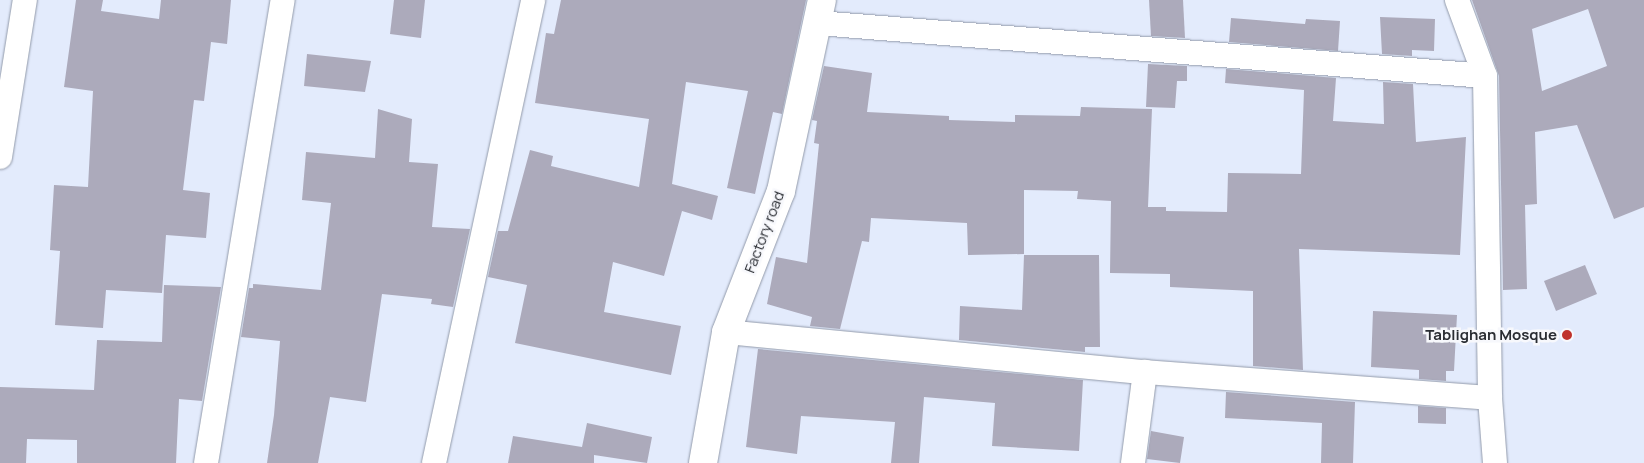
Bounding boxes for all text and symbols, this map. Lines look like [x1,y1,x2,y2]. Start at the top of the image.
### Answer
street label: Factory road [740,189,788,275]
place label: Tablighan Mosque [1425,326,1557,344]
marker: Tablighan Mosque [1561,329,1573,341]

